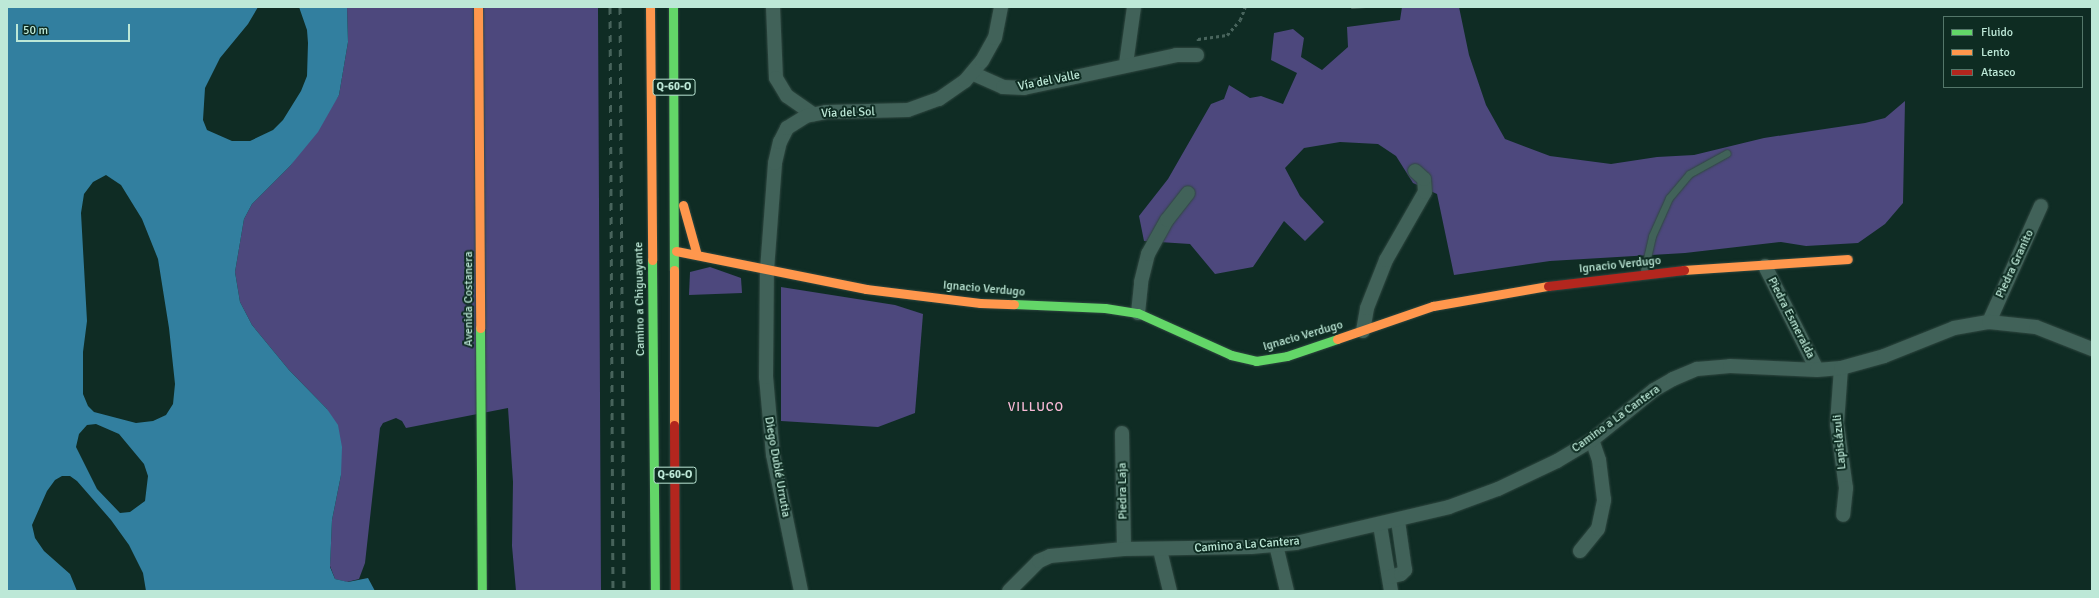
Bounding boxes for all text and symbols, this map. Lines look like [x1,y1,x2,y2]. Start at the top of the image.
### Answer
scale bar [18,16,132,42]
legend [1943,16,2083,88]
text: 50 m [23,23,48,38]
text: Fluido [1981,25,2013,40]
text: Lento [1981,45,2010,60]
text: Atasco [1981,65,2016,80]
street label: Vía del Valle [1017,68,1081,94]
road number: Q-60-O [652,78,696,96]
street label: Vía del Sol [821,105,875,121]
street label: Piedra Granito [1993,228,2037,300]
street label: Camino a Chiguayante [632,242,648,356]
street label: Avenida Costanera [462,251,476,347]
street label: Ignacio Verdugo [1578,254,1662,276]
street label: Piedra Esmeralda [1764,275,1818,361]
street label: Ignacio Verdugo [942,278,1026,300]
street label: Ignacio Verdugo [1261,318,1345,354]
street label: Camino a La Cantera [1569,382,1663,456]
district label: VILLUCO [1008,399,1064,415]
street label: Lapislázuli [1830,414,1850,470]
street label: Diego Dublé Urrutia [761,416,793,518]
street label: Piedra Laja [1115,462,1131,520]
road number: Q-60-O [653,466,697,484]
street label: Camino a La Cantera [1194,534,1300,556]

